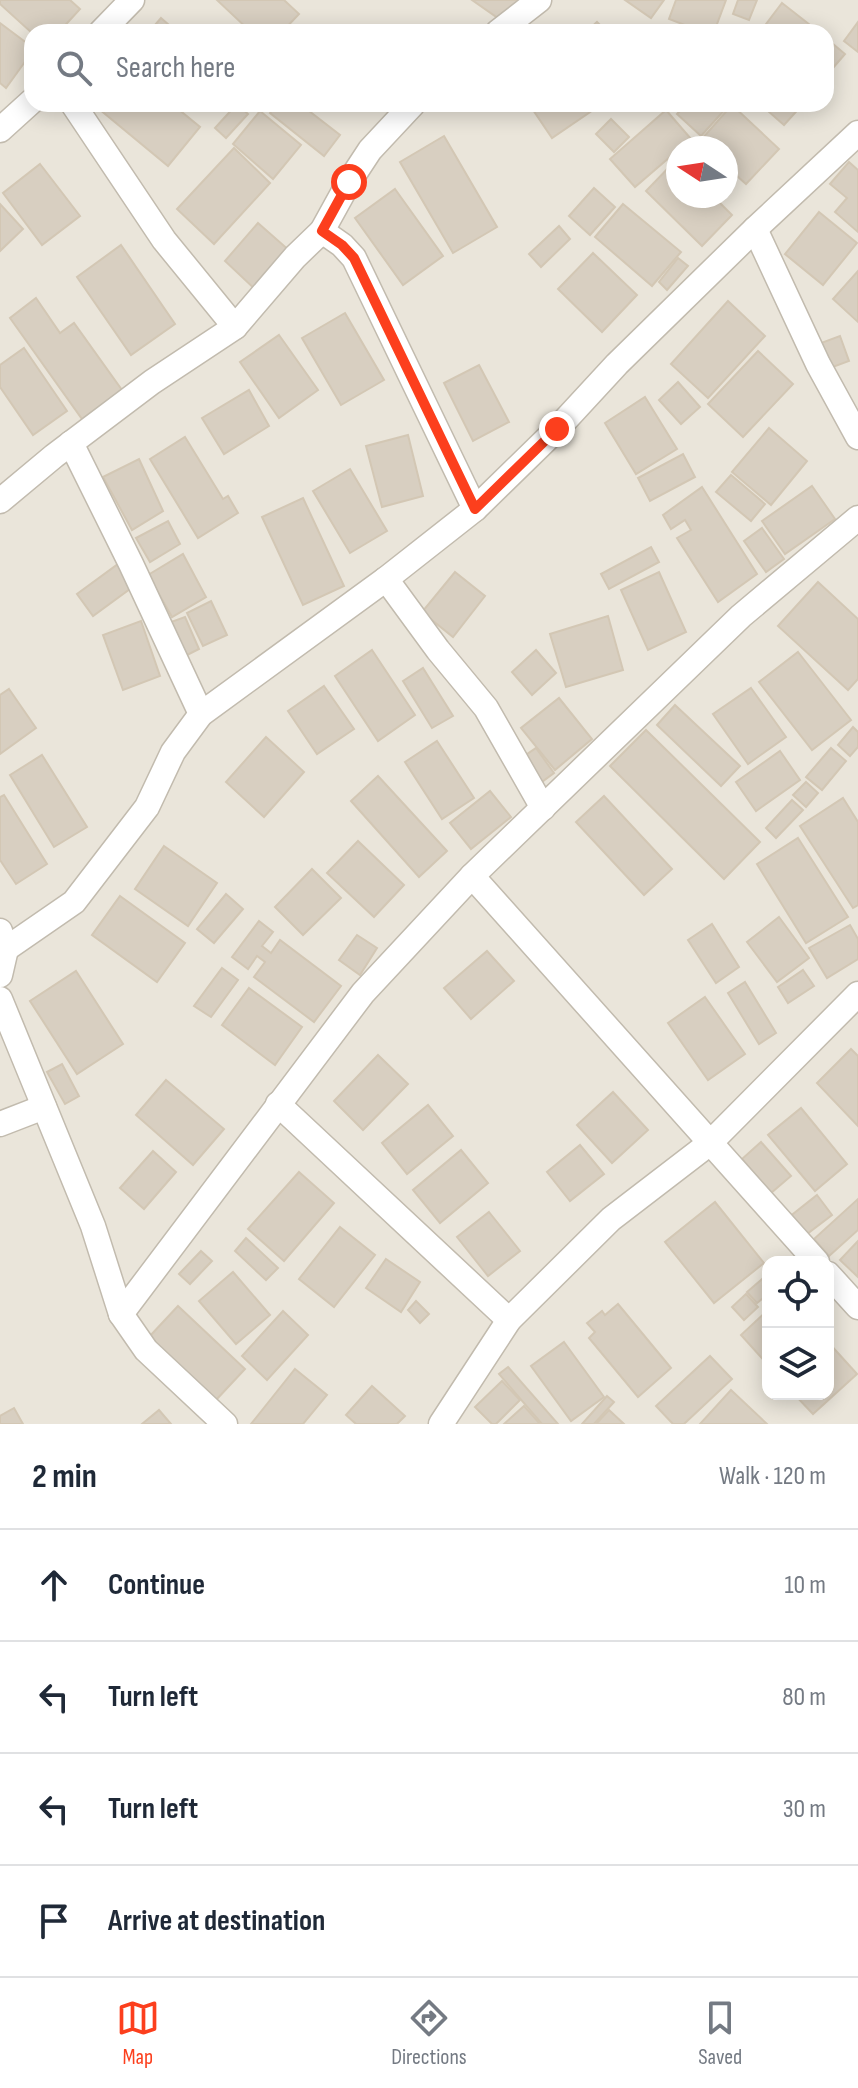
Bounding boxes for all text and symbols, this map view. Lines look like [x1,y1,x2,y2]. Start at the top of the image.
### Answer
search box [24,24,834,112]
icon: search [52,46,96,90]
text: Search here [116,50,235,86]
north arrow [666,136,738,208]
route start [331,164,367,200]
route end [539,411,575,447]
map controls [762,1256,834,1400]
button: locate [762,1256,834,1328]
button: layers [762,1328,834,1400]
text: 2 min [32,1456,97,1497]
text: Walk · 120 m [719,1461,826,1492]
icon: ahead [32,1563,76,1607]
text: Continue [108,1567,205,1603]
text: 10 m [784,1570,826,1601]
icon: left [32,1675,76,1719]
text: Turn left [108,1679,198,1715]
text: 80 m [782,1682,826,1713]
icon: left [32,1787,76,1831]
text: Turn left [108,1791,198,1827]
text: 30 m [783,1794,826,1825]
icon: arrive [32,1899,76,1943]
text: Arrive at destination [108,1903,325,1939]
tab: Map [116,1996,160,2071]
tab: Directions [391,1996,467,2071]
tab: Saved [698,1996,742,2071]

